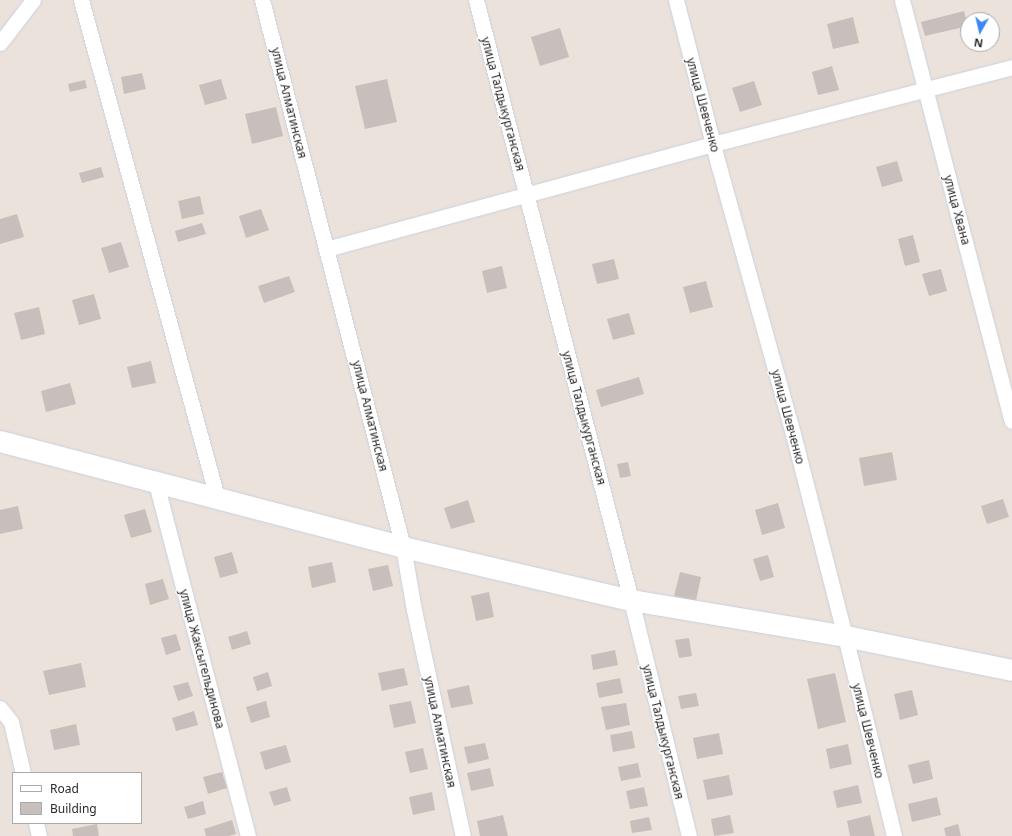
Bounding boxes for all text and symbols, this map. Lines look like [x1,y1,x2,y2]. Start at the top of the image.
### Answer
north arrow [960,12,1000,52]
street label: улица Талдыкурганская [478,35,528,173]
text: N [973,35,984,51]
street label: улица Алматинская [268,46,310,160]
street label: улица Шевченко [683,56,723,154]
street label: улица Хвана [941,174,973,246]
street label: улица Талдыкурганская [559,349,609,487]
street label: улица Алматинская [349,359,391,473]
street label: улица Шевченко [768,368,808,466]
street label: улица Жаксыгельдинова [176,588,228,730]
street label: улица Талдыкурганская [639,663,687,801]
street label: улица Алматинская [421,675,459,789]
street label: улица Шевченко [849,682,887,780]
legend [12,772,142,824]
text: Road [50,780,79,797]
text: Building [50,800,97,817]

